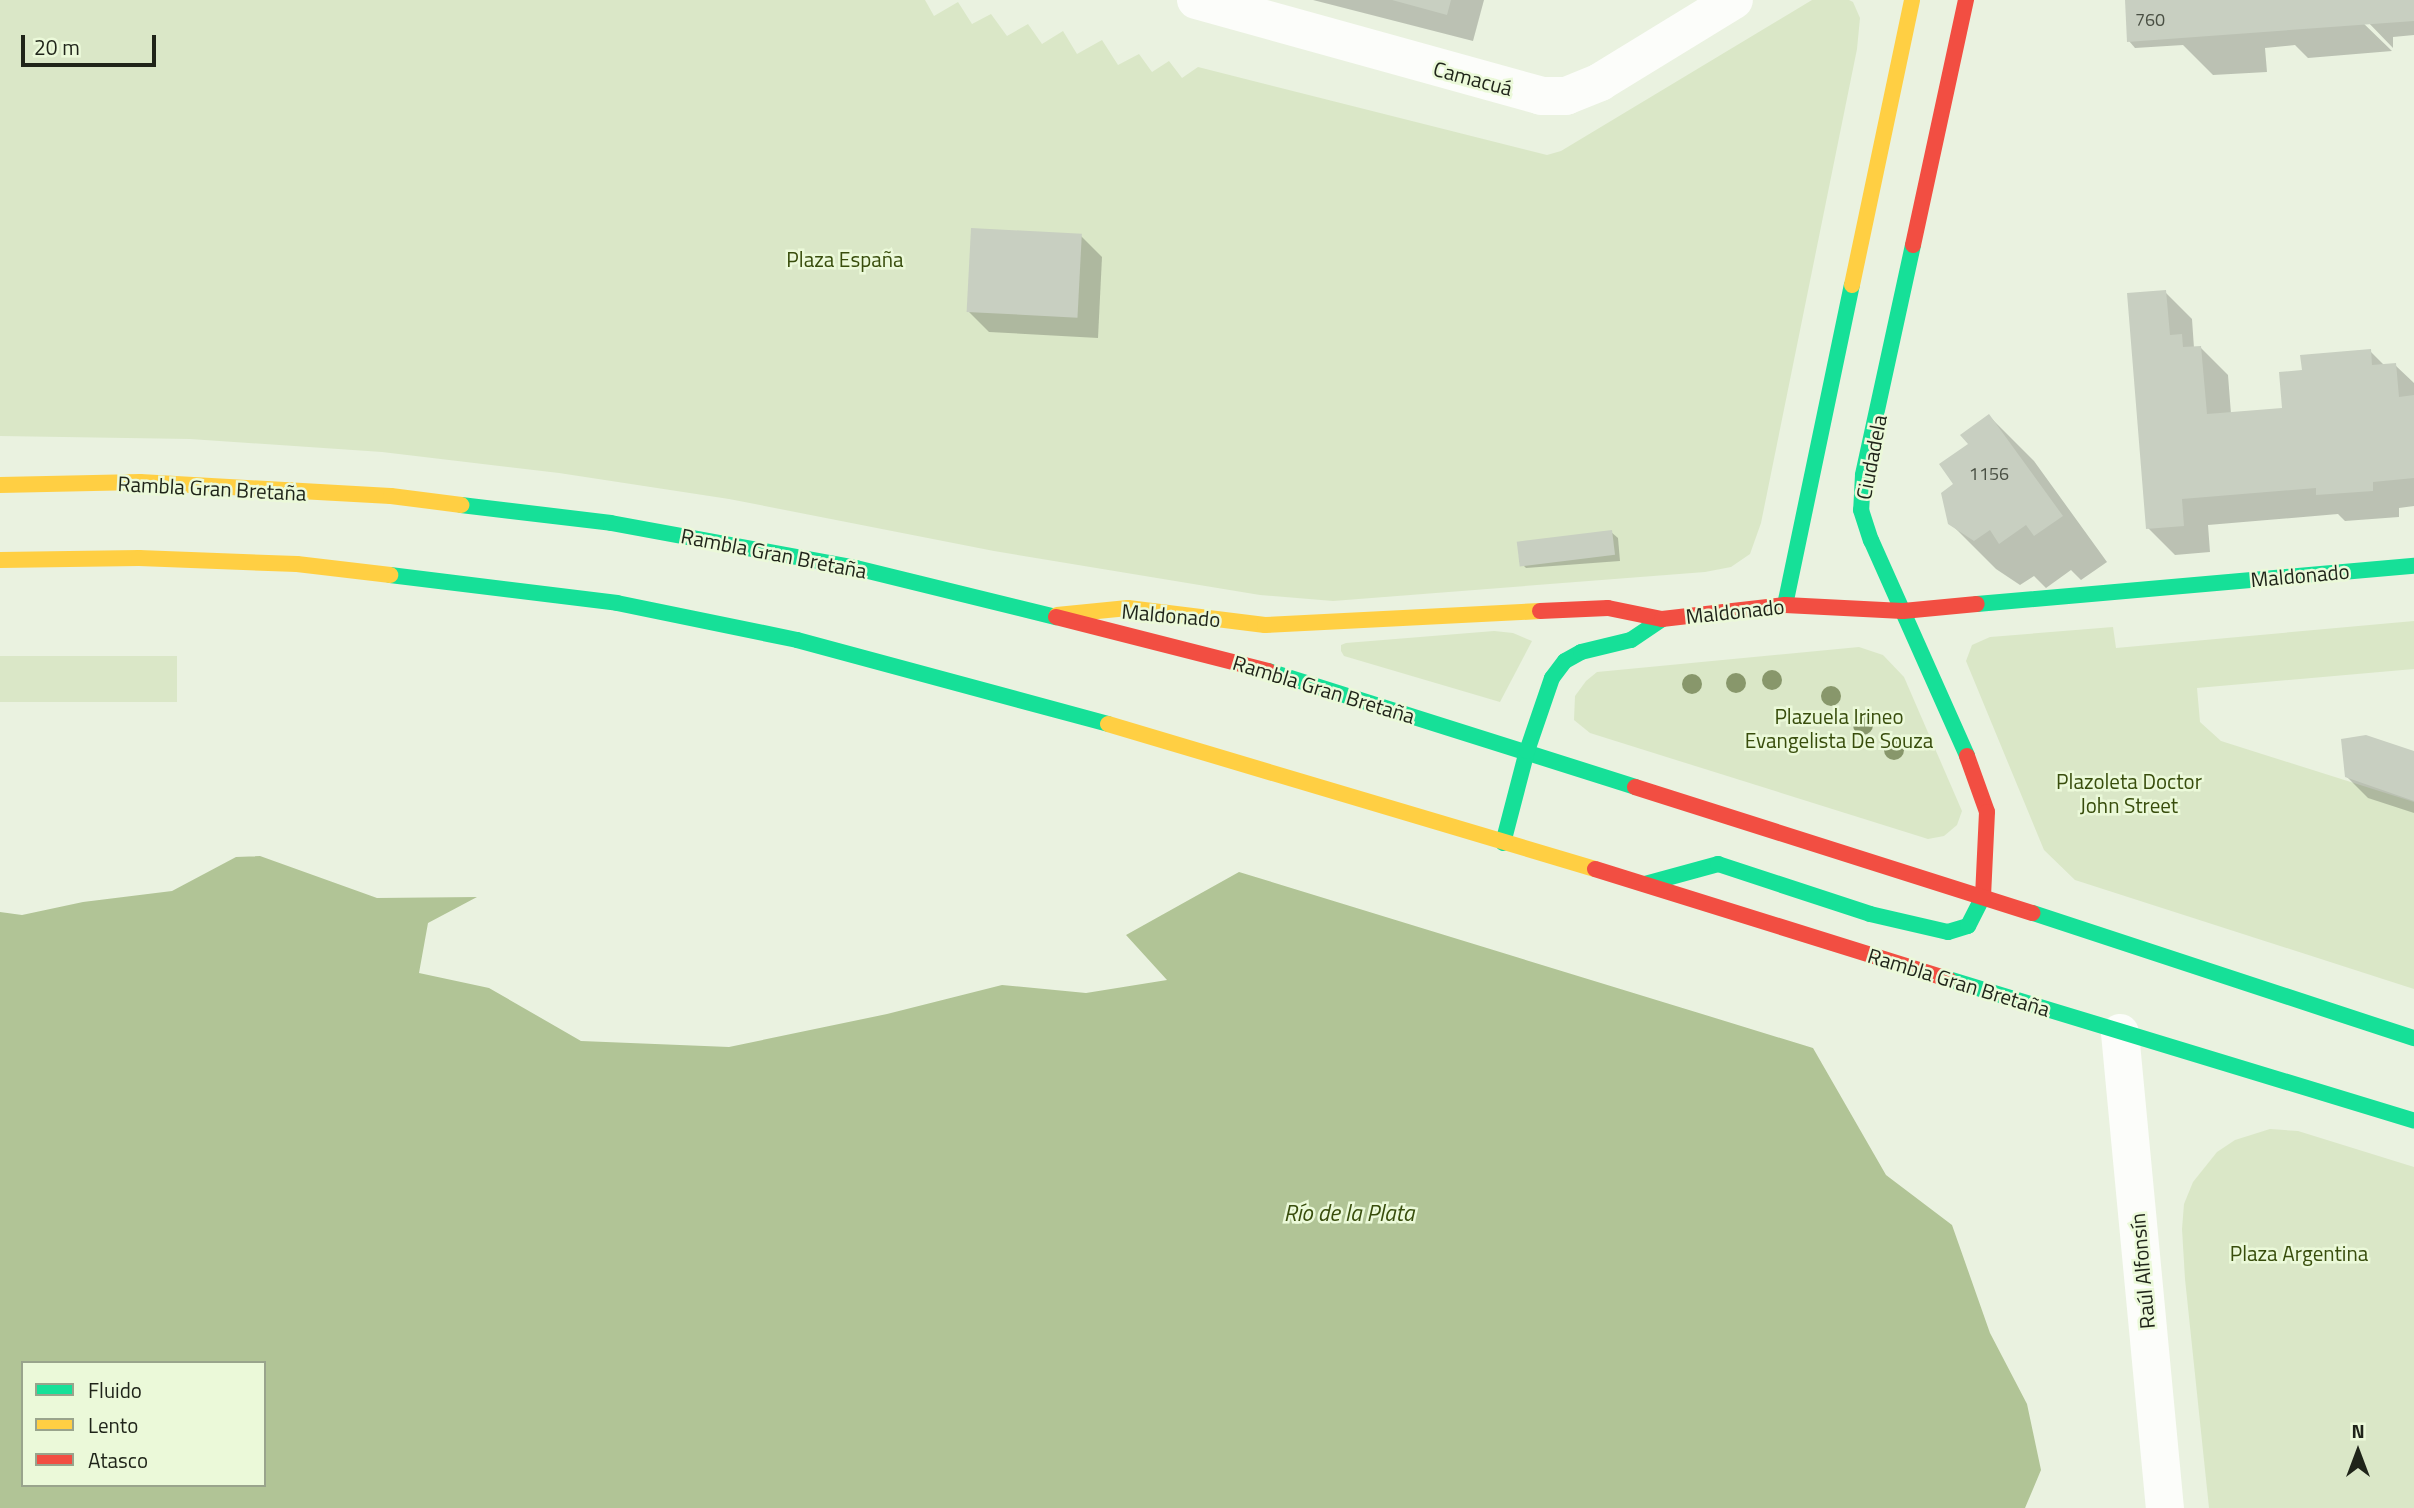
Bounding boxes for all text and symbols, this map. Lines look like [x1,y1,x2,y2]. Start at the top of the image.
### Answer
house number: 760 [2135,9,2165,31]
scale bar [24,21,159,65]
text: 20 m [34,31,80,63]
street label: Camacuá [1431,55,1515,101]
park label: Plaza España [786,246,904,272]
street label: Ciudadela [1850,412,1892,502]
house number: 1156 [1969,463,2009,485]
street label: Rambla Gran Bretaña [117,470,307,506]
street label: Rambla Gran Bretaña [679,523,869,583]
street label: Maldonado [2249,558,2351,592]
street label: Maldonado [1684,593,1786,629]
street label: Maldonado [1120,598,1222,632]
street label: Rambla Gran Bretaña [1230,649,1418,729]
park label: Plazuela Irineo Evangelista De Souza [1745,703,1933,753]
park label: Plazoleta Doctor John Street [2056,768,2202,818]
street label: Rambla Gran Bretaña [1865,942,2053,1022]
water label: Río de la Plata [1284,1199,1414,1227]
street label: Raúl Alfonsín [2124,1212,2160,1330]
park label: Plaza Argentina [2230,1240,2368,1266]
legend [21,1361,266,1487]
text: Fluido [88,1374,142,1406]
text: Lento [88,1409,138,1441]
text: N [2351,1416,2365,1445]
north arrow [2323,1417,2393,1487]
text: Atasco [88,1444,148,1476]

